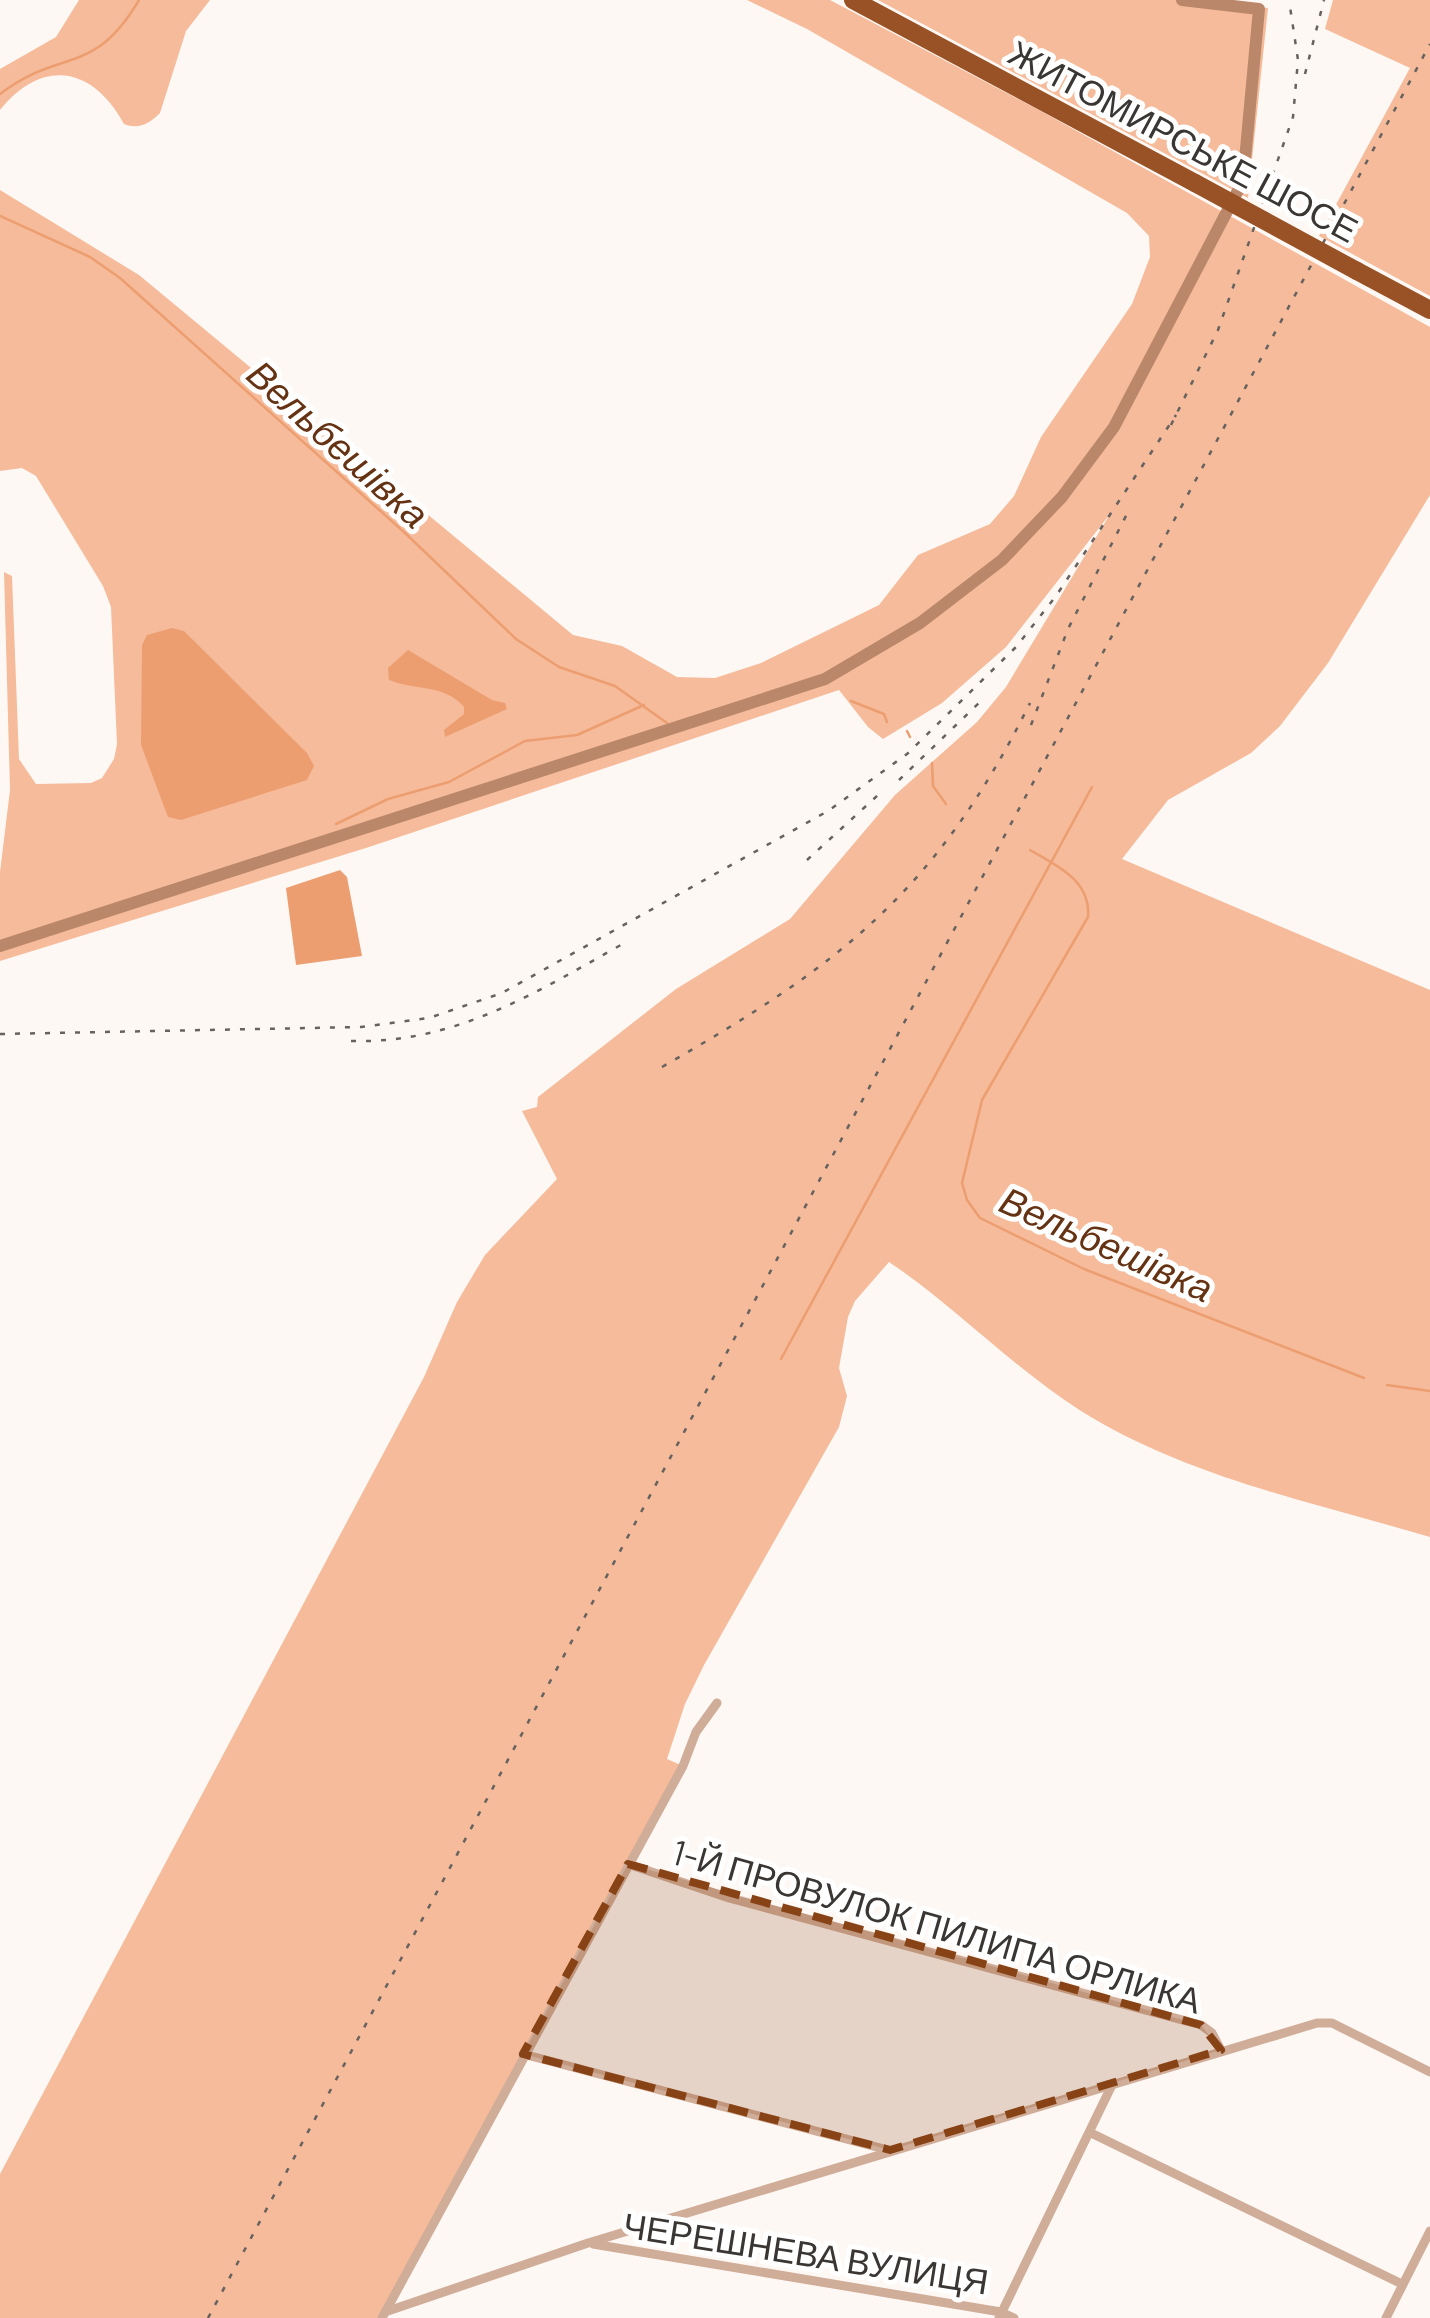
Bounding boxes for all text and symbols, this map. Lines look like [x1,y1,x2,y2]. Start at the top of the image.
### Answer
street label: ЖИТОМИРСЬКЕ ШОСЕ [1003,30,1365,250]
water label: Вельбешівка [239,350,439,536]
water label: Вельбешівка [993,1176,1221,1310]
street label: 1-Й ПРОВУЛОК ПИЛИПА ОРЛИКА [668,1829,1207,2021]
street label: ЧЕРЕШНЕВА ВУЛИЦЯ [620,2202,992,2302]

